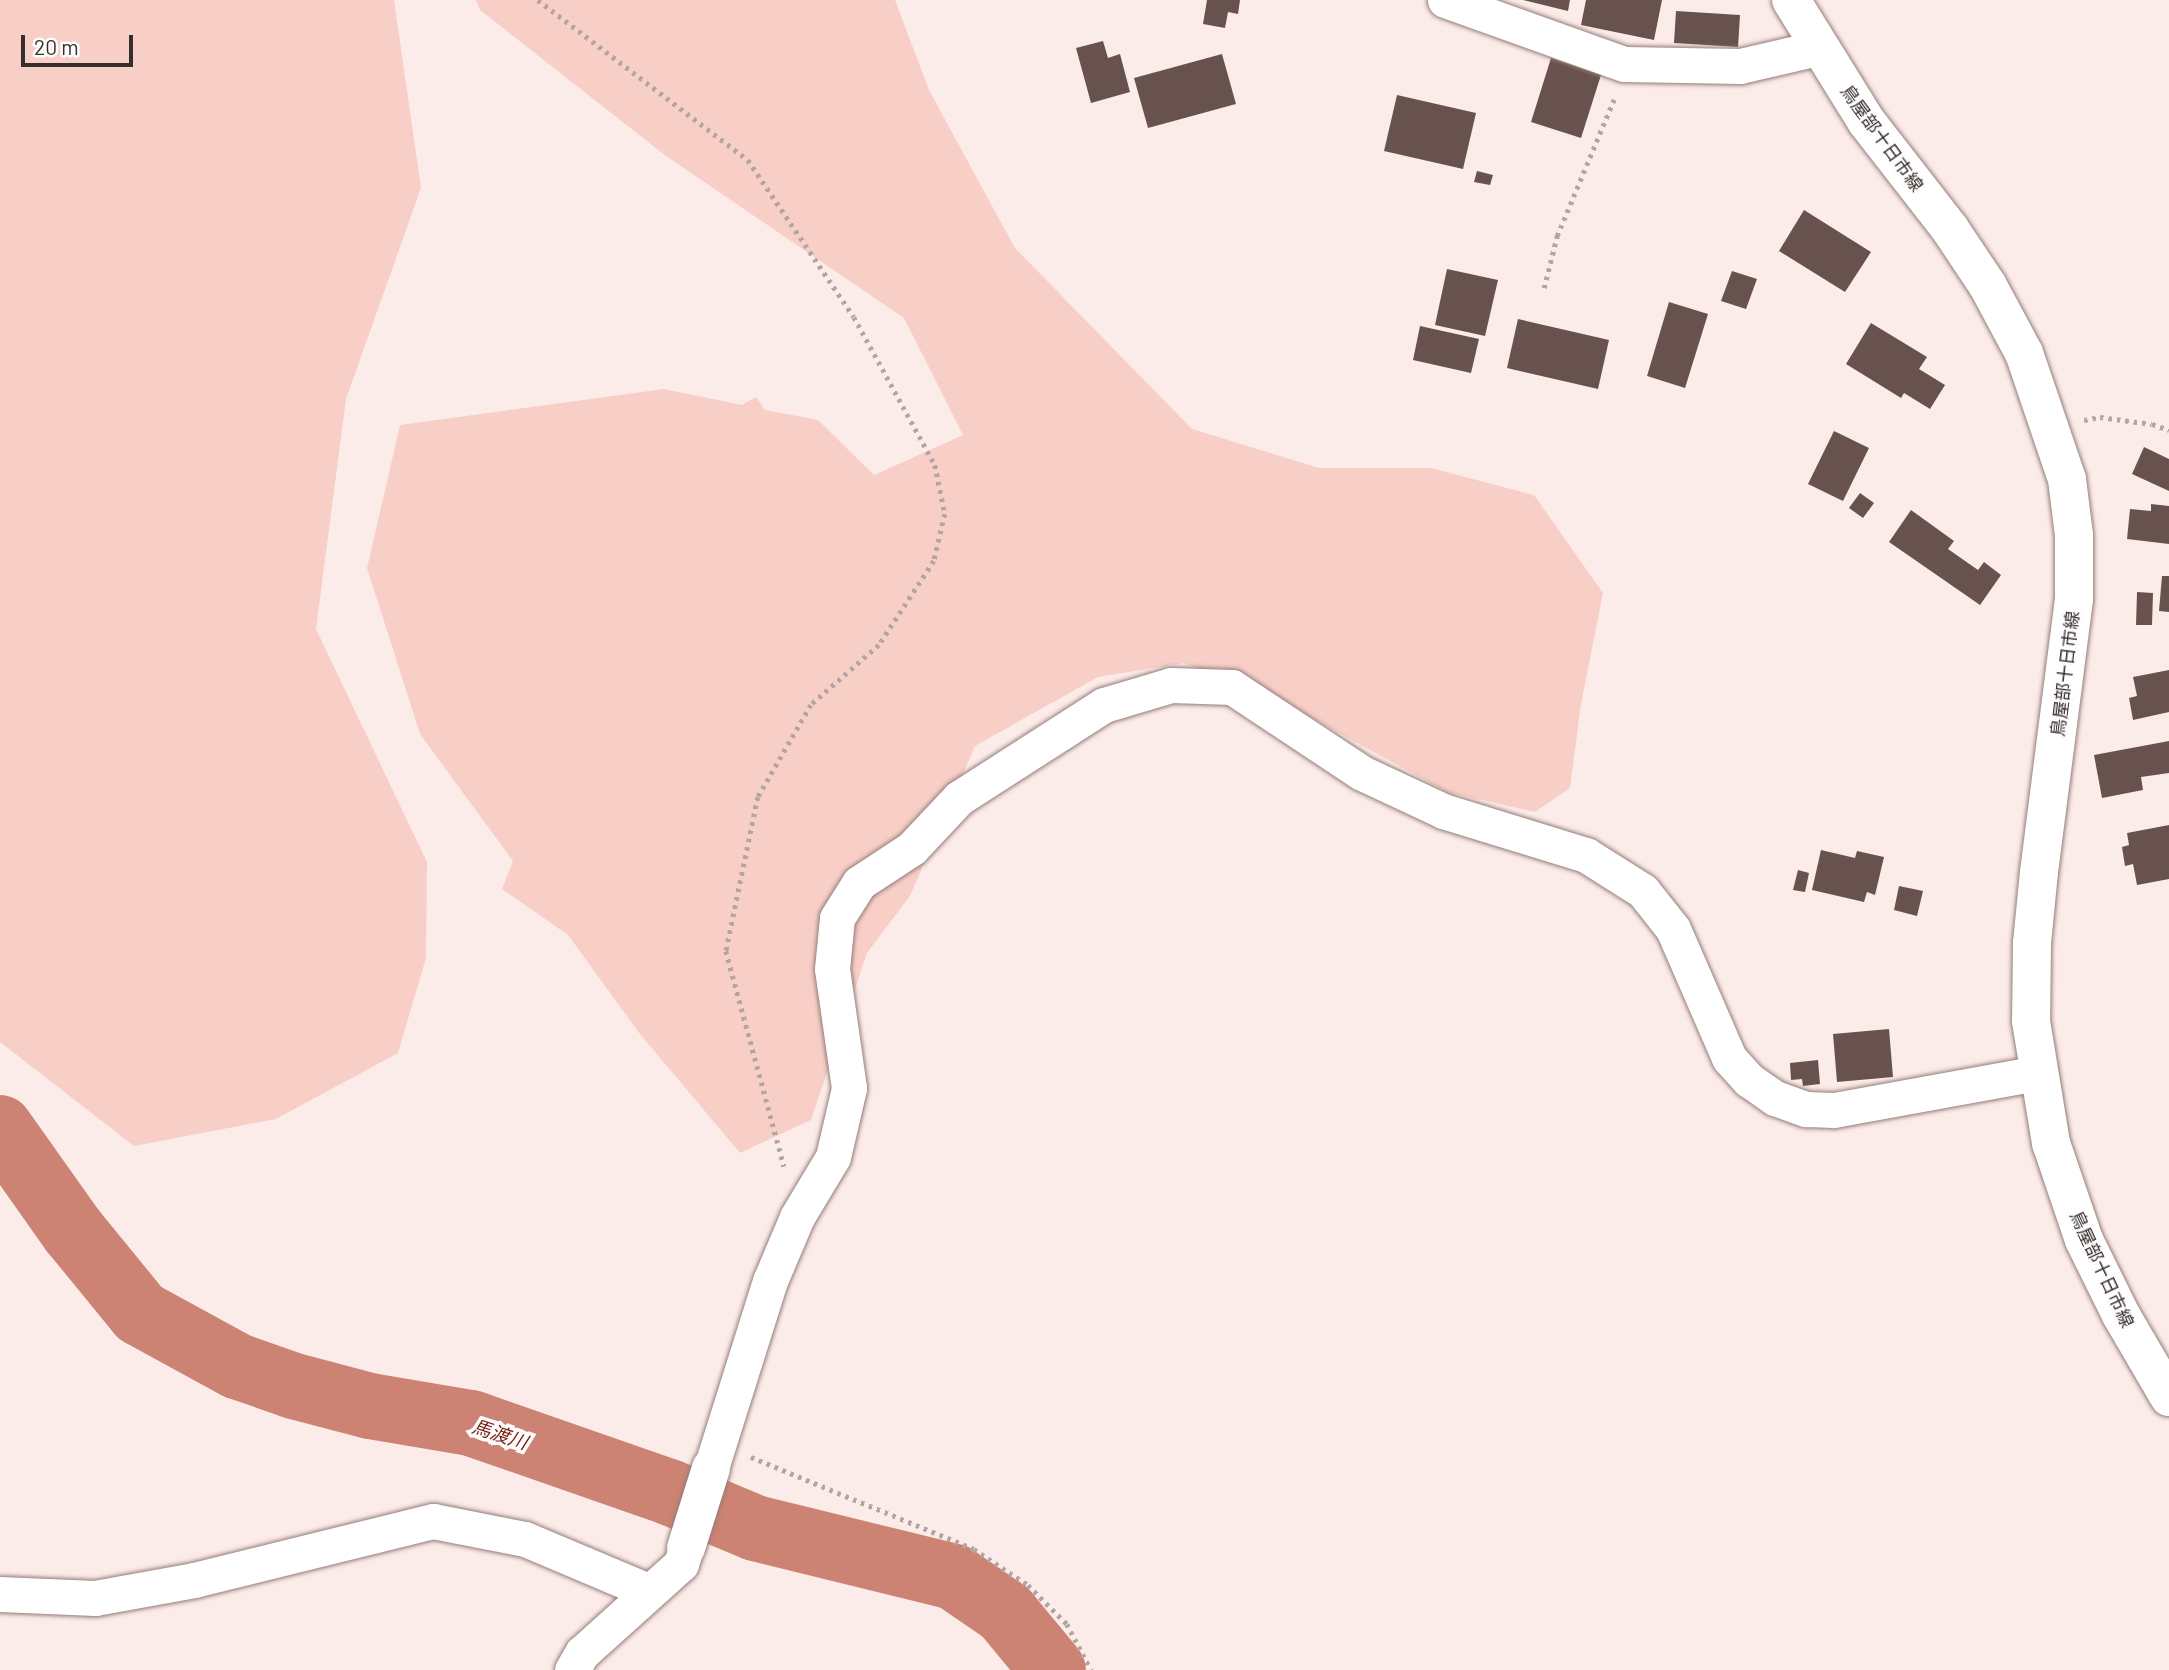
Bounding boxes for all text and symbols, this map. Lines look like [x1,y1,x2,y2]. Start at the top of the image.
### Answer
scale bar [24,21,136,65]
text: 20 m [34,34,79,59]
street label: 鳥屋部十日市線 [1836,81,1928,195]
street label: 鳥屋部十日市線 [2047,610,2083,738]
street label: 鳥屋部十日市線 [2066,1207,2138,1331]
water label: 馬渡川 [469,1414,531,1454]

